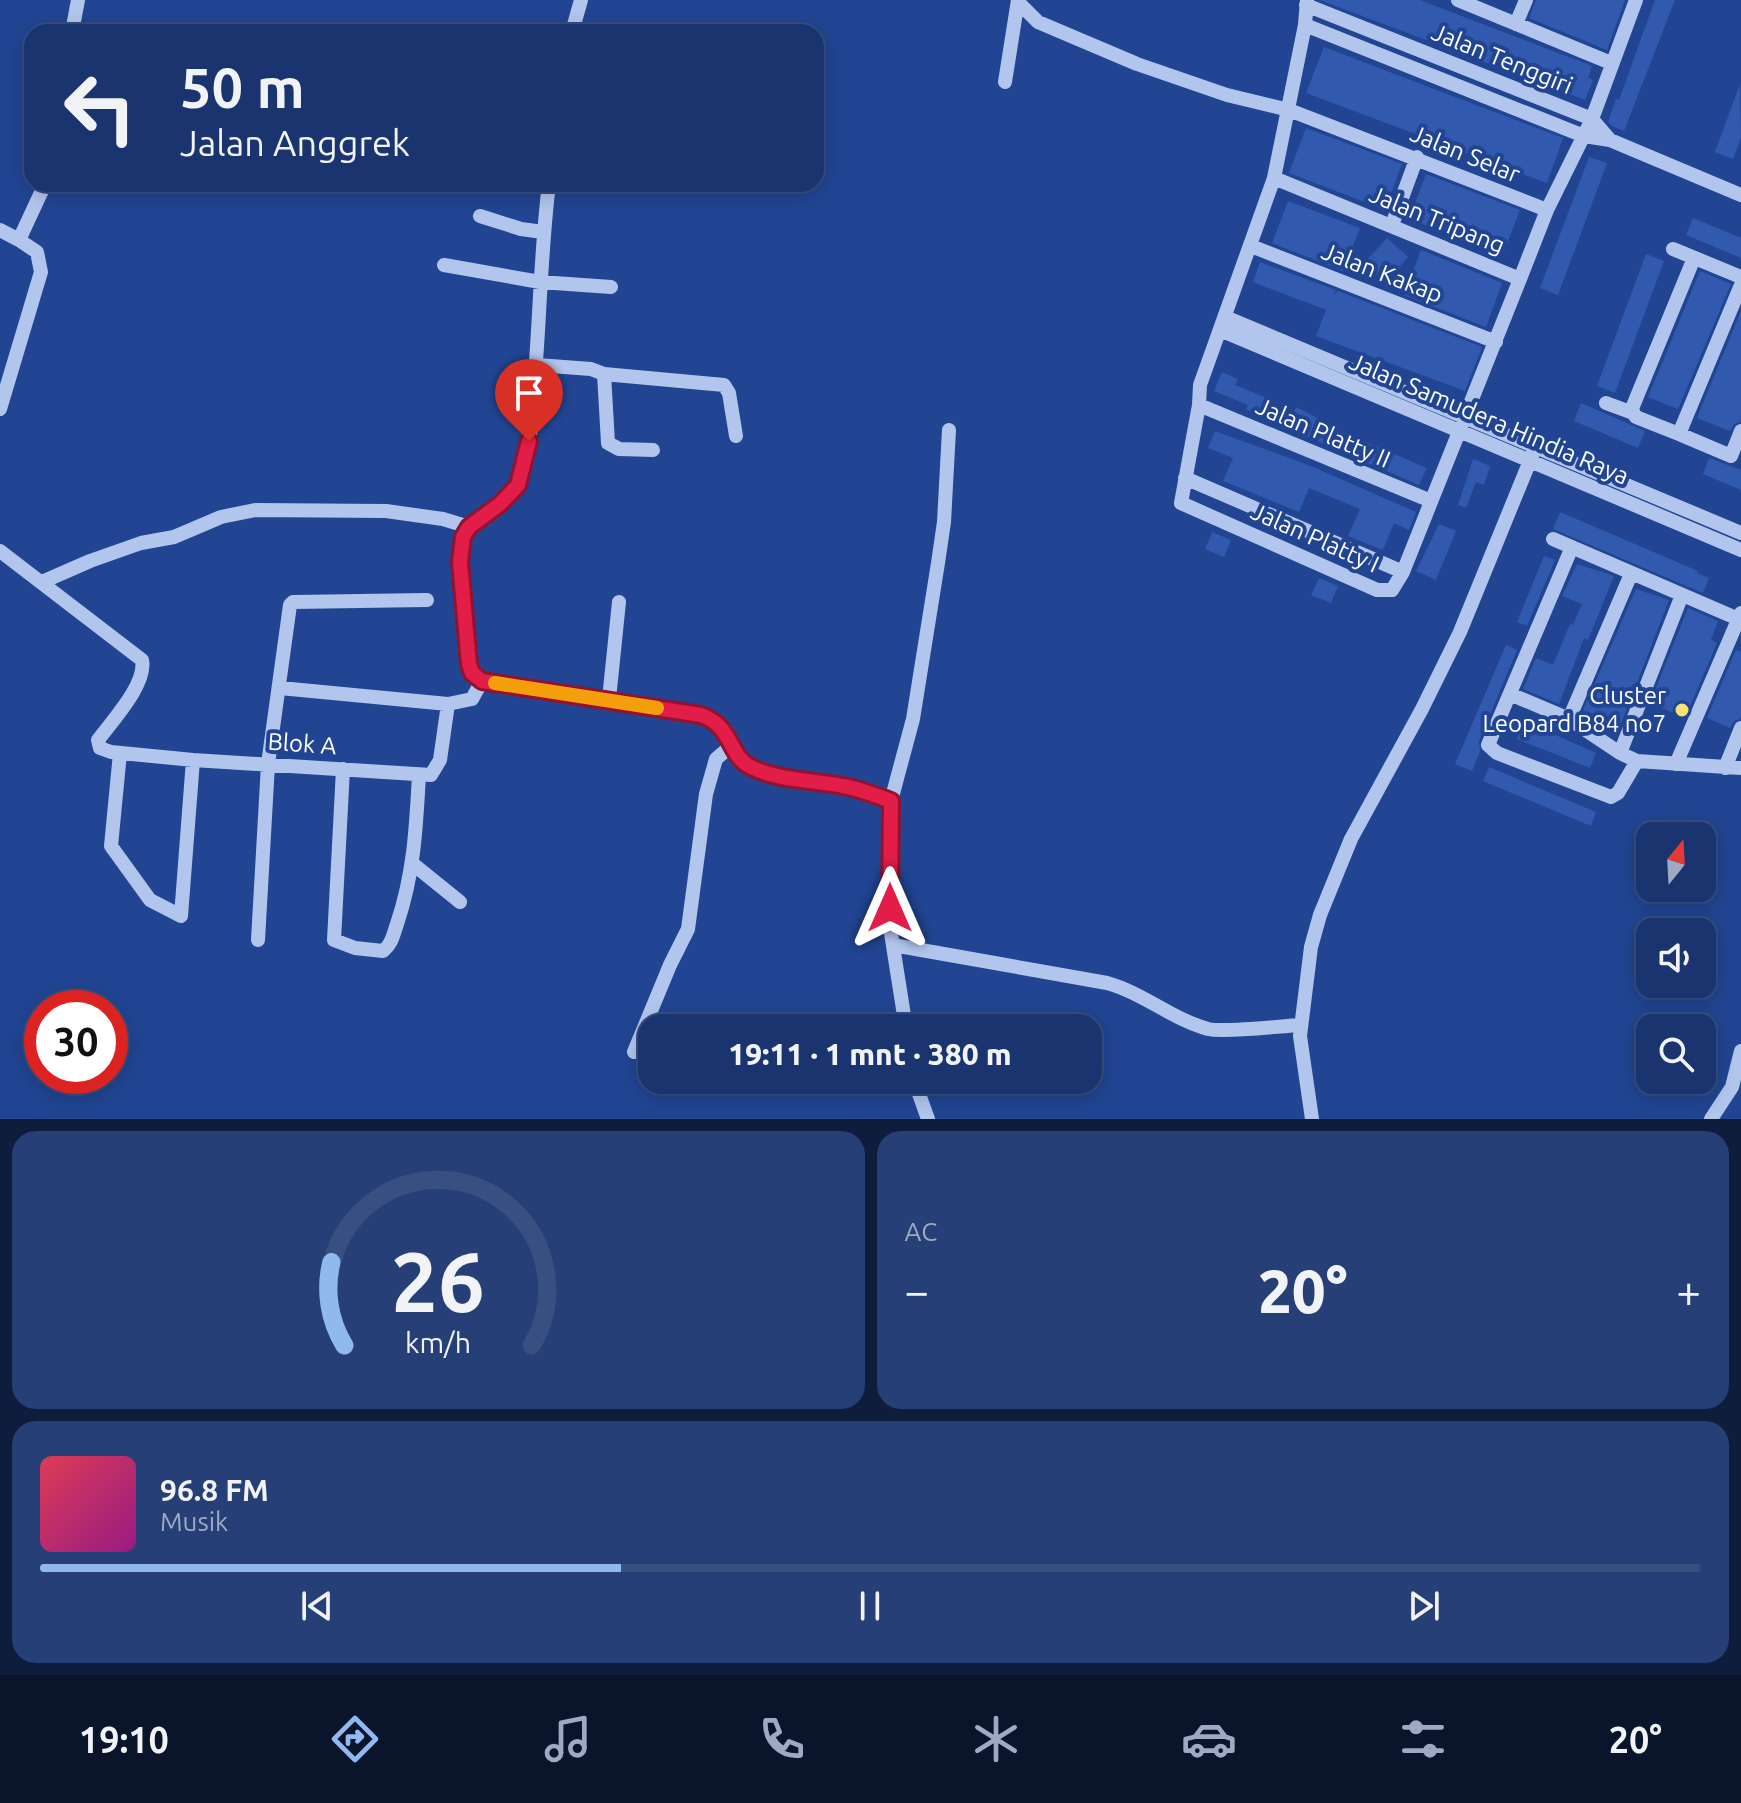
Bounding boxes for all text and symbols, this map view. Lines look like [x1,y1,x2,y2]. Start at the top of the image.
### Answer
street label: Jalan Tenggiri [1428,18,1577,99]
icon: left [48,56,152,160]
text: 50 m [180,56,305,119]
street label: Jalan Selar [1407,119,1524,188]
text: Jalan Anggrek [180,122,410,163]
street label: Jalan Tripang [1366,180,1509,259]
street label: Jalan Kakap [1318,237,1446,308]
street label: Jalan Samudera Hindia Raya [1346,347,1633,490]
pin [495,359,563,441]
icon: arrive [507,371,551,415]
street label: Jalan Platty II [1252,392,1394,473]
street label: Jalan Platty I [1247,497,1383,578]
place label: Cluster Leopard B84 no7 [1482,682,1666,737]
marker: Cluster Leopard B84 no7 [1673,701,1691,719]
street label: Blok A [267,728,338,759]
north arrow [1636,822,1716,902]
map controls [1636,822,1716,1094]
position arrow [848,866,932,950]
button: sound [1636,918,1716,998]
speed limit sign: 30 [24,990,128,1094]
button: search [1636,1014,1716,1094]
text: 19:11 · 1 mnt · 380 m [728,1037,1012,1071]
text: AC [905,1217,937,1246]
text: 26 [391,1234,485,1328]
text: 20° [1258,1257,1347,1324]
text: − [905,1266,929,1315]
text: + [1676,1266,1701,1315]
text: km/h [405,1326,471,1358]
text: 96.8 FM [160,1473,269,1507]
text: Musik [160,1507,228,1536]
icon: previous [295,1584,339,1628]
icon: pause [848,1584,892,1628]
icon: next [1402,1584,1446,1628]
icon: directions [327,1711,383,1767]
icon: music [540,1711,596,1767]
icon: phone [754,1711,810,1767]
icon: climate [968,1711,1024,1767]
icon: car [1181,1711,1237,1767]
icon: filters [1395,1711,1451,1767]
text: 19:10 [79,1719,169,1760]
text: 20° [1609,1719,1662,1760]

